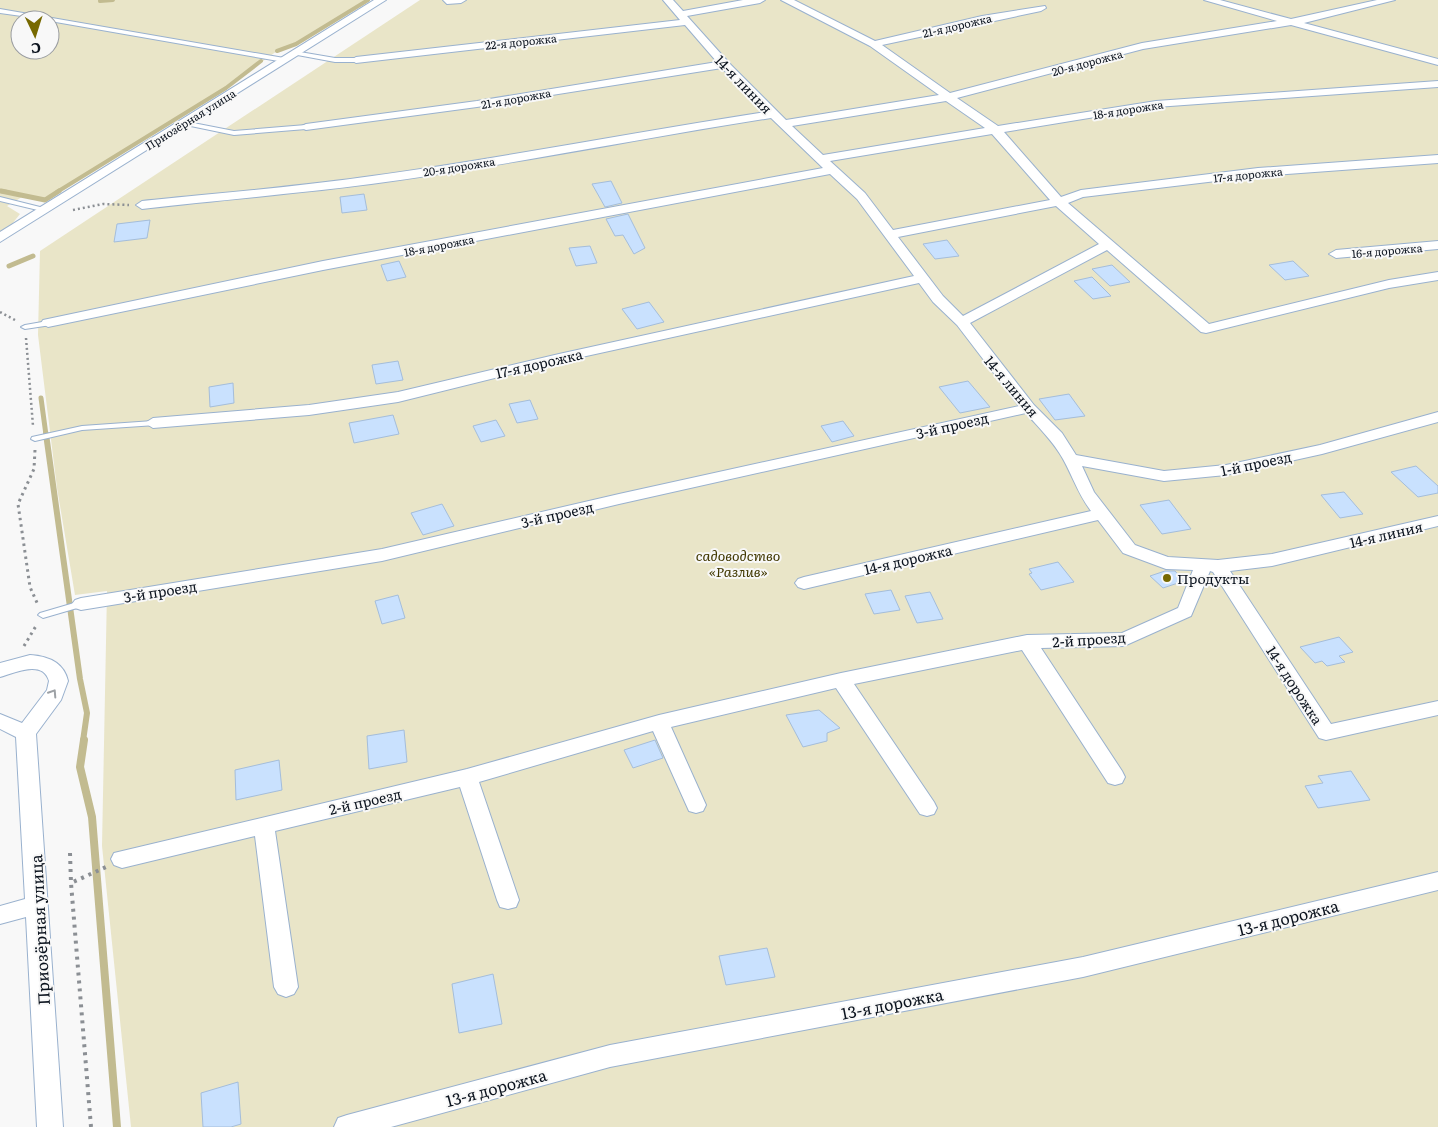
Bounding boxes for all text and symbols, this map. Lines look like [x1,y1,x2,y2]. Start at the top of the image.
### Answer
street label: 21-я дорожка [921,9,993,41]
north arrow [10,10,60,60]
street label: 22-я дорожка [484,29,558,53]
text: С [30,39,42,59]
street label: 20-я дорожка [1050,45,1124,79]
street label: 14-я линия [711,50,777,118]
street label: 21-я дорожка [480,84,552,112]
street label: Приозёрная улица [142,85,238,153]
street label: 18-я дорожка [1092,96,1164,122]
street label: 20-я дорожка [422,152,496,180]
street label: 17-я дорожка [1212,162,1284,186]
street label: 18-я дорожка [403,230,476,260]
street label: 16-я дорожка [1351,239,1423,261]
street label: 17-я дорожка [494,343,585,383]
street label: 14-я линия [980,351,1044,421]
street label: 3-й проезд [914,407,990,443]
street label: 1-й проезд [1219,446,1293,480]
street label: 3-й проезд [519,496,595,532]
street label: 14-я линия [1347,516,1425,552]
street label: 14-я дорожка [862,539,955,579]
park label: садоводство «Разлив» [696,545,780,581]
place label: Продукты [1177,568,1250,588]
marker: Продукты [1161,572,1173,584]
street label: 3-й проезд [122,575,198,607]
street label: 2-й проезд [1052,626,1126,652]
street label: 14-я дорожка [1262,642,1328,729]
one-way arrow [47,689,56,699]
street label: 2-й проезд [327,783,403,819]
street label: Приозёрная улица [23,854,55,1006]
street label: 13-я дорожка [1235,893,1341,941]
street label: 13-я дорожка [839,981,945,1025]
street label: 13-я дорожка [443,1062,549,1112]

